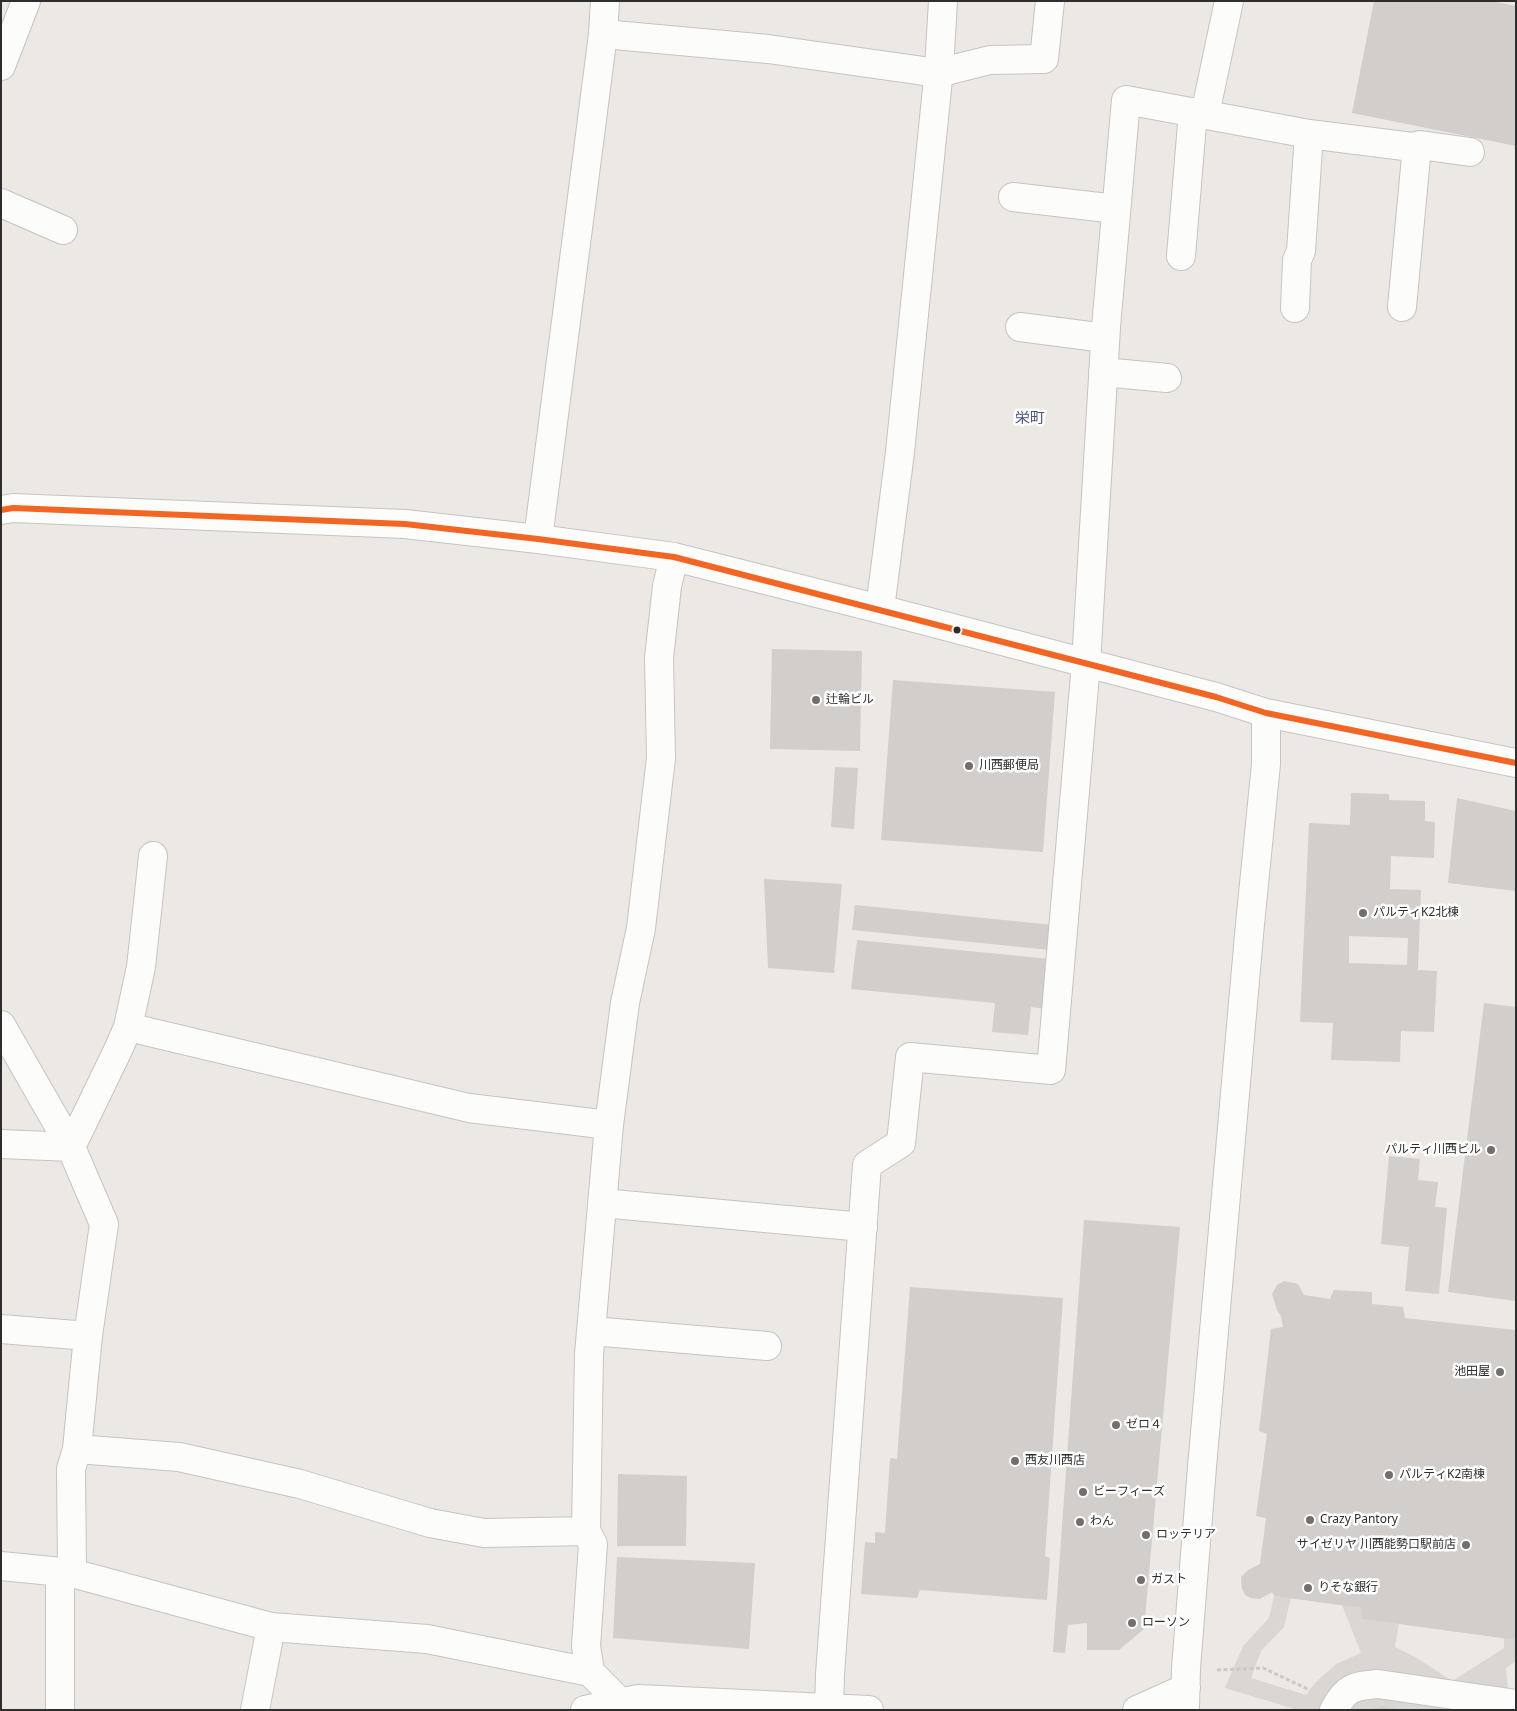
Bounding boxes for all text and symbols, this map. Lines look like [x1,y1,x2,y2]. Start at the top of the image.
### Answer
district label: 栄町 [1015,410,1045,428]
unlabelled marker [952,625,962,635]
place label: 辻輪ビル [826,693,874,707]
marker: 辻輪ビル [810,694,822,706]
place label: 川西郵便局 [979,759,1039,773]
marker: 川西郵便局 [963,760,975,772]
place label: パルティK2北棟 [1373,906,1459,920]
marker: パルティK2北棟 [1357,907,1369,919]
place label: パルティ川西ビル [1385,1143,1481,1157]
marker: パルティ川西ビル [1485,1144,1497,1156]
place label: 池田屋 [1454,1365,1490,1379]
marker: 池田屋 [1494,1366,1506,1378]
place label: ゼロ４ [1126,1418,1162,1432]
marker: ゼロ４ [1110,1419,1122,1431]
place label: 西友川西店 [1025,1454,1085,1468]
marker: 西友川西店 [1009,1455,1021,1467]
place label: パルティK2南棟 [1399,1468,1485,1482]
marker: パルティK2南棟 [1383,1469,1395,1481]
place label: ビーフィーズ [1093,1485,1165,1499]
marker: ビーフィーズ [1077,1486,1089,1498]
place label: Crazy Pantory [1320,1513,1398,1527]
marker: Crazy Pantory [1304,1514,1316,1526]
place label: わん [1090,1515,1114,1529]
marker: わん [1074,1516,1086,1528]
place label: ロッテリア [1156,1528,1216,1542]
marker: ロッテリア [1140,1529,1152,1541]
place label: サイゼリヤ 川西能勢口駅前店 [1297,1538,1456,1552]
marker: サイゼリヤ 川西能勢口駅前店 [1460,1539,1472,1551]
place label: ガスト [1151,1573,1187,1587]
marker: ガスト [1135,1574,1147,1586]
place label: りそな銀行 [1318,1581,1378,1595]
marker: りそな銀行 [1302,1582,1314,1594]
place label: ローソン [1142,1616,1190,1630]
marker: ローソン [1126,1617,1138,1629]

